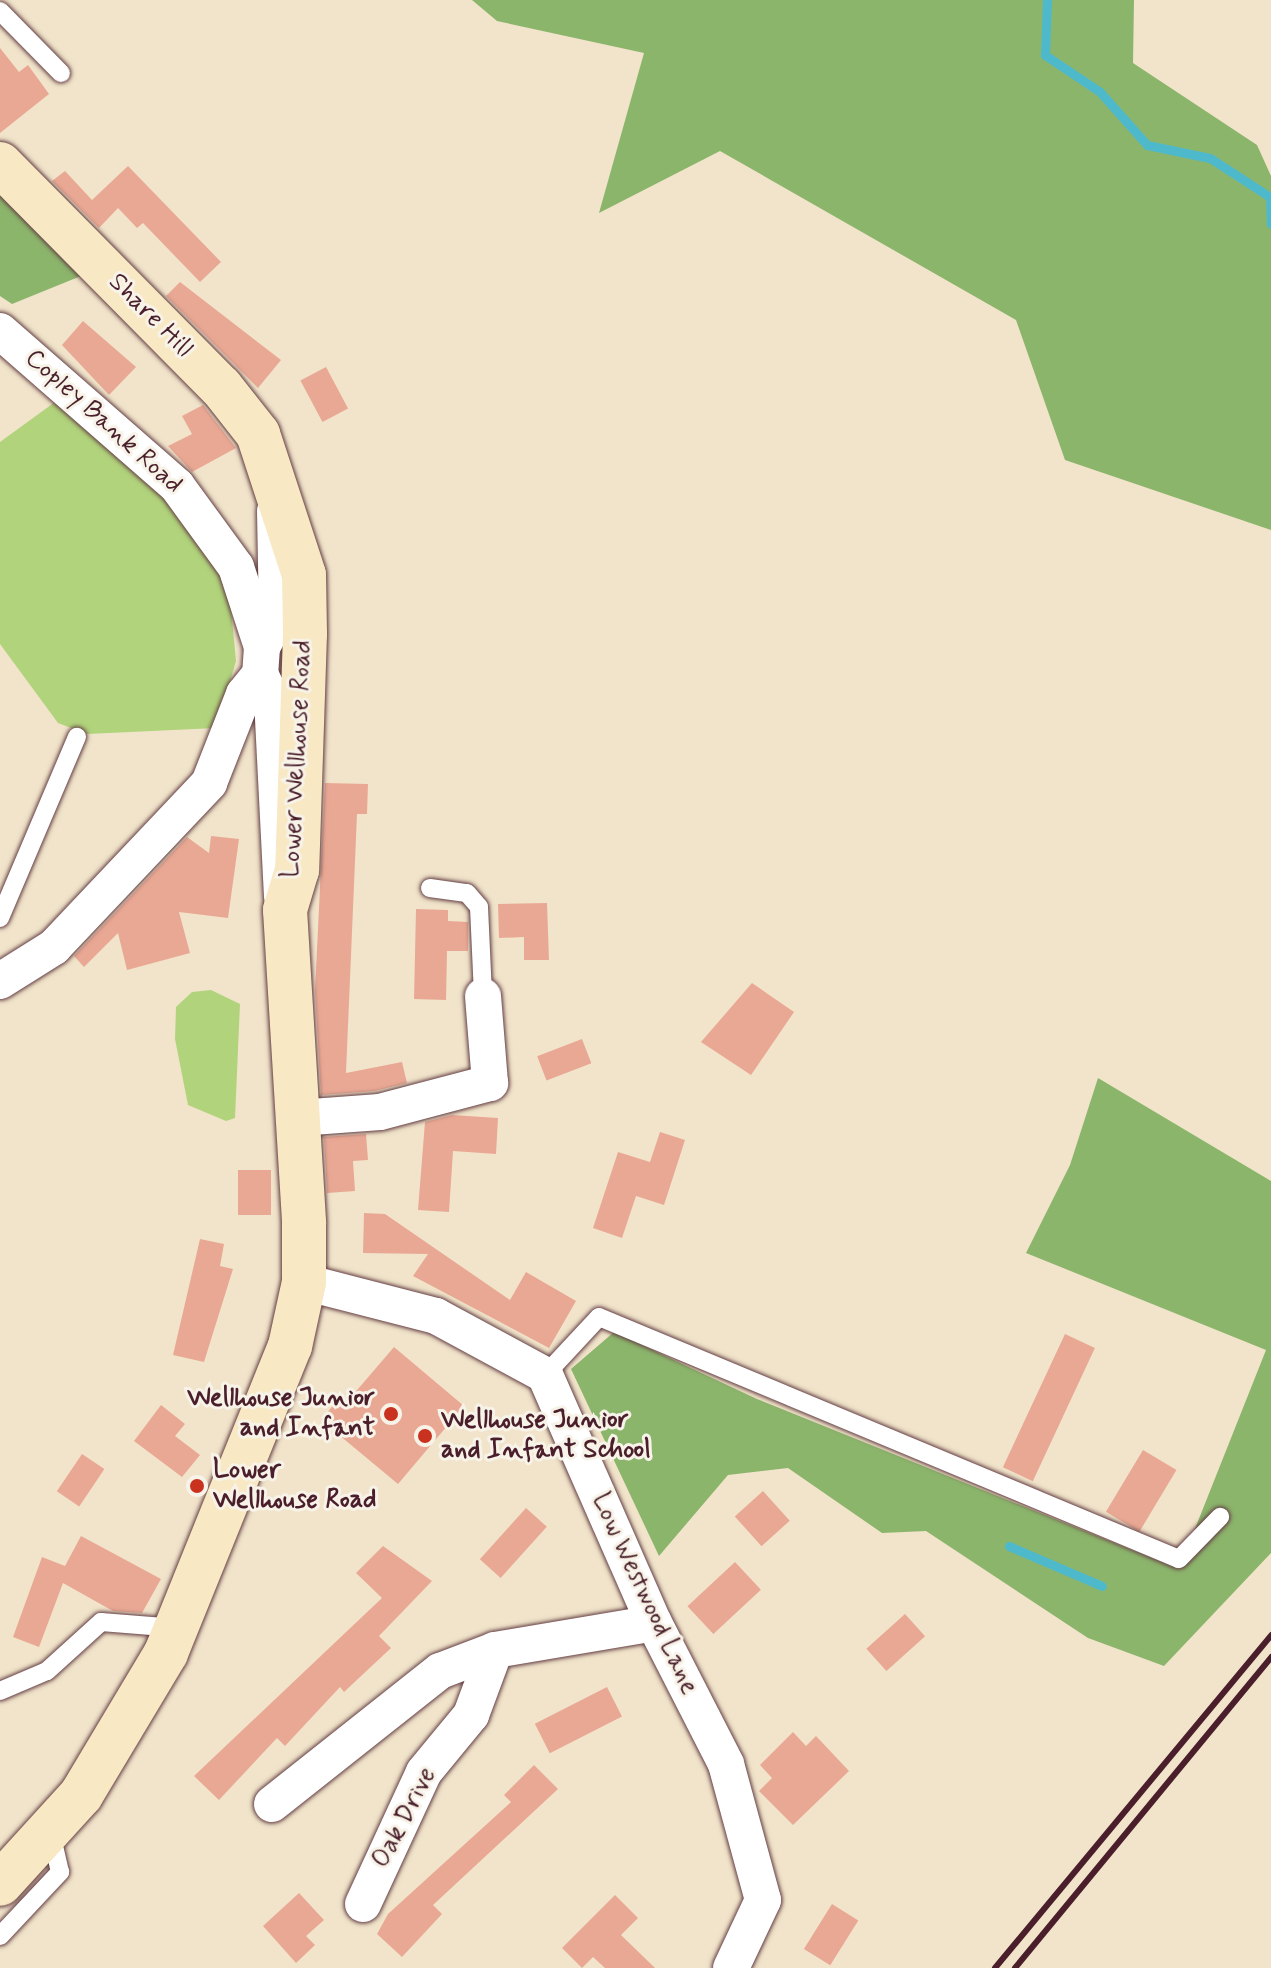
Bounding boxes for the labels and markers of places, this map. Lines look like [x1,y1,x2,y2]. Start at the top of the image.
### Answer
place label: Wellhouse Junior and Infant [193,1383,375,1444]
marker: Wellhouse Junior and Infant [382,1405,400,1423]
place label: Wellhouse Junior and Infant School [441,1405,648,1466]
marker: Wellhouse Junior and Infant School [416,1427,434,1445]
place label: Lower Wellhouse Road [213,1455,377,1516]
marker: Lower Wellhouse Road [188,1477,206,1495]

